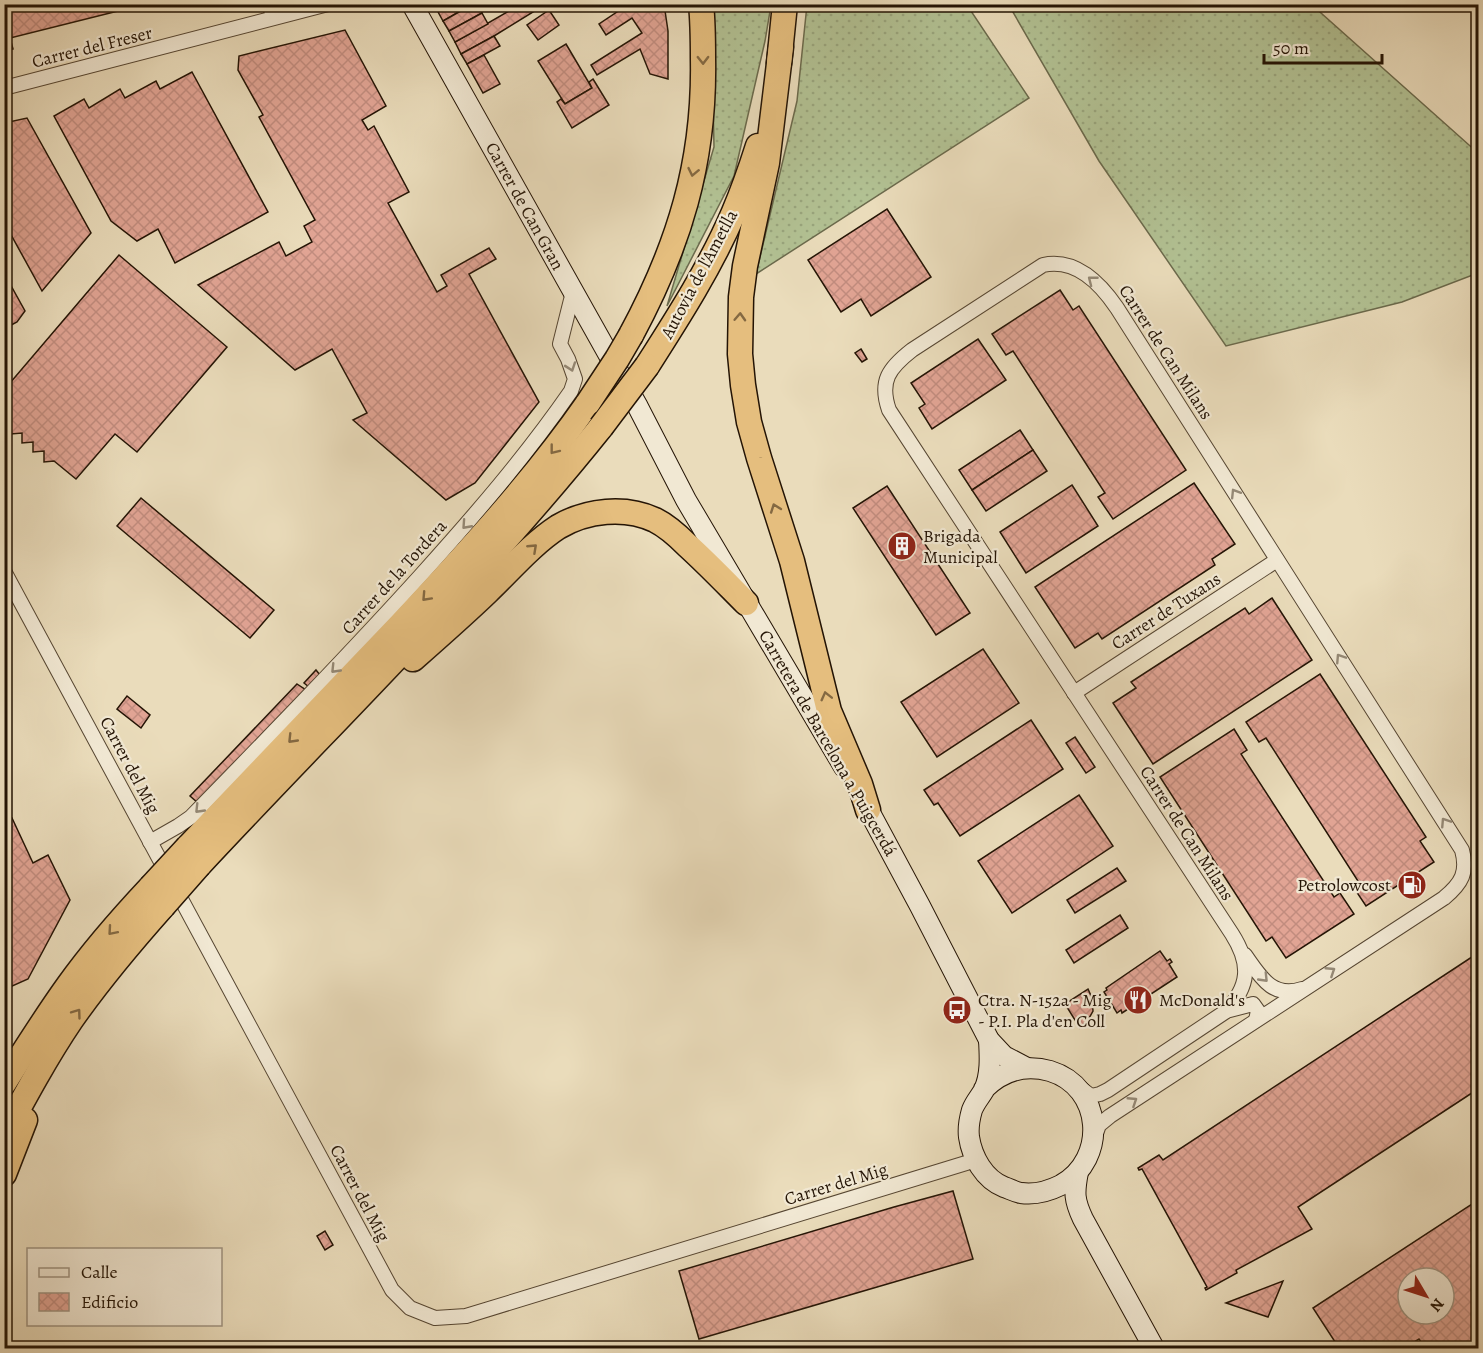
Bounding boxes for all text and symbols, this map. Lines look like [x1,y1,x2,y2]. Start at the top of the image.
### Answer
street label: Carrer del Freser [29,20,155,74]
scale bar [1264,27,1382,65]
text: 50 m [1273,36,1309,60]
one-way arrow [697,55,710,64]
street label: Carrer de Can Gran [480,138,570,274]
one-way arrow [688,167,701,177]
street label: Autovia de l'Ametlla [654,205,743,344]
one-way arrow [1088,276,1099,287]
street label: Carrer de Can Milans [1113,280,1219,424]
one-way arrow [734,313,747,322]
one-way arrow [563,362,576,372]
one-way arrow [550,443,561,454]
one-way arrow [1232,489,1243,500]
one-way arrow [769,503,782,514]
street label: Carrer de la Tordera [336,514,452,640]
one-way arrow [462,518,473,529]
place label: Brigada Municipal [923,524,998,569]
building icon: Brigada Municipal [886,530,918,562]
one-way arrow [525,544,536,555]
street label: Carrer de Tuxans [1107,567,1225,655]
one-way arrow [422,590,433,601]
street label: Carretera de Barcelona a Puigcerdá [753,625,903,861]
one-way arrow [1336,654,1347,665]
one-way arrow [331,661,342,672]
one-way arrow [820,691,833,701]
street label: Carrer del Mig [94,712,166,818]
one-way arrow [288,732,299,742]
street label: Carrer de Can Milans [1134,761,1240,905]
one-way arrow [195,802,206,812]
one-way arrow [1441,818,1452,829]
fuel station icon: Petrolowcost [1396,869,1428,901]
place label: Petrolowcost [1297,873,1391,897]
one-way arrow [108,924,119,935]
one-way arrow [1325,967,1335,979]
one-way arrow [1256,971,1267,982]
restaurant icon: McDonald's [1122,984,1154,1016]
place label: Ctra. N-152a - Mig - P.I. Pla d'en Coll [978,988,1112,1033]
place label: McDonald's [1159,988,1245,1012]
bus stop icon: Ctra. N-152a - Mig - P.I. Pla d'en Coll [941,994,973,1026]
one-way arrow [70,1008,81,1019]
one-way arrow [1126,1097,1137,1108]
street label: Carrer del Mig [324,1140,396,1246]
street label: Carrer del Mig [782,1157,890,1211]
legend [27,1248,222,1326]
text: Calle [81,1260,118,1284]
north arrow [1396,1266,1456,1326]
text: Edificio [81,1290,138,1314]
text: N [1424,1293,1449,1317]

